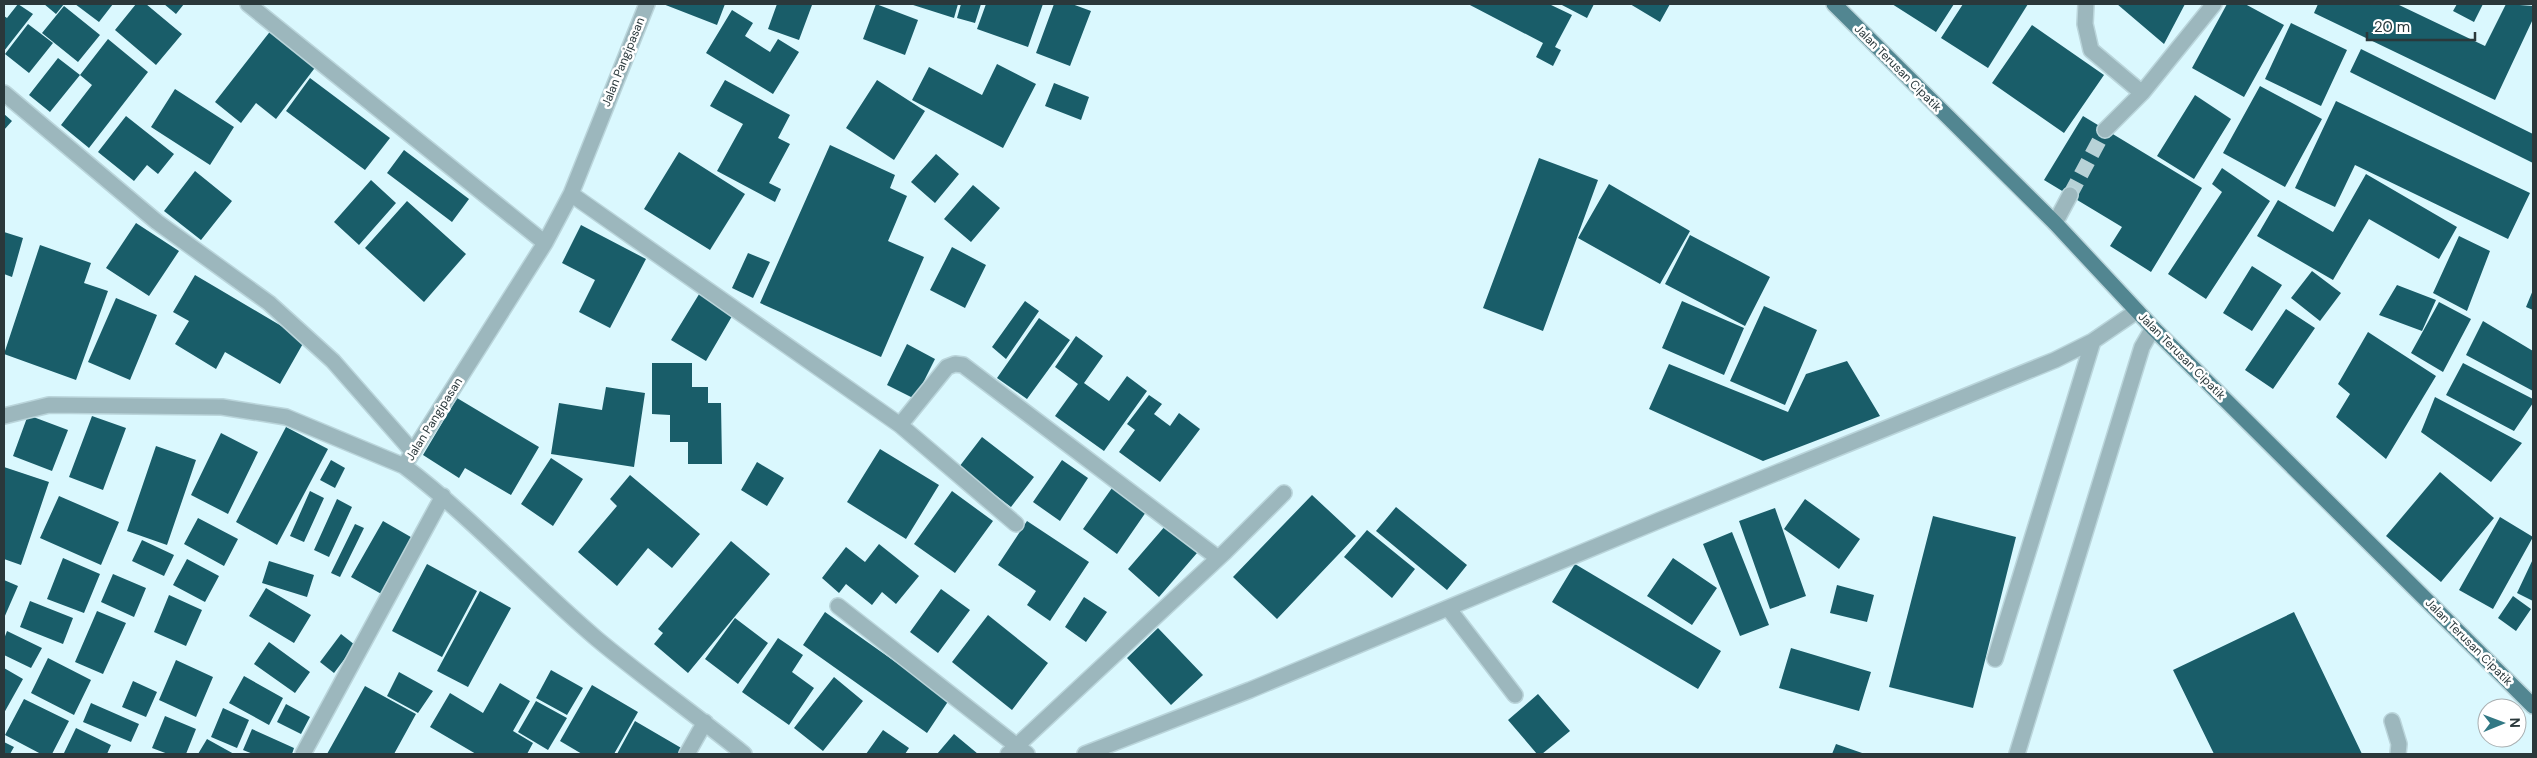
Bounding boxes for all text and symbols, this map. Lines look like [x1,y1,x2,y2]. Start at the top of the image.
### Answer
scale bar [2367,10,2474,42]
street label: Jalan Pangipasan [598,15,648,109]
text: 20 m [2374,17,2410,37]
street label: Jalan Terusan Cipatik [1851,21,1945,115]
street label: Jalan Terusan Cipatik [2135,309,2229,403]
street label: Jalan Pangipasan [402,374,466,464]
street label: Jalan Terusan Cipatik [2422,595,2516,689]
north arrow [2477,698,2527,748]
text: N [2506,718,2524,728]

